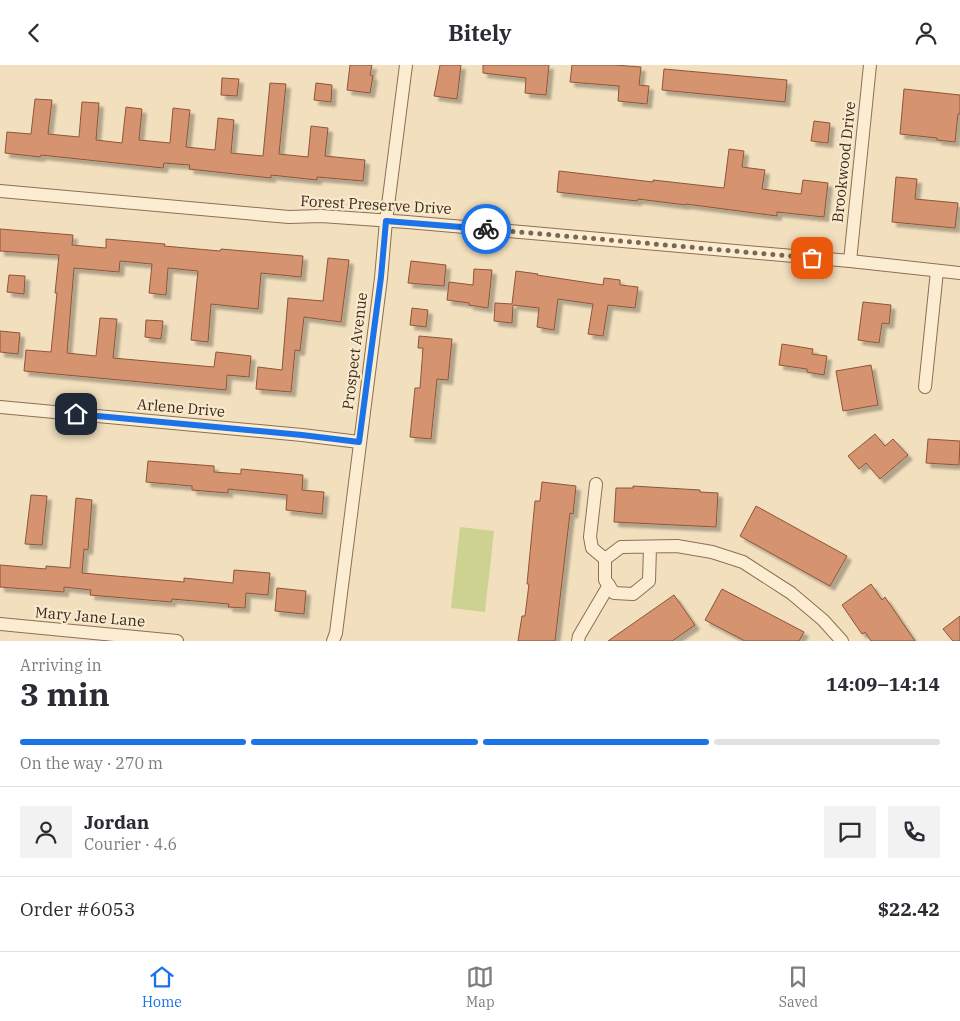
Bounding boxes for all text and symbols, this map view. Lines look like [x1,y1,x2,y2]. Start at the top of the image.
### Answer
text: Bitely [448,18,512,47]
icon: back [20,19,48,47]
icon: person [912,19,940,47]
street label: Brookwood Drive [828,100,859,223]
street label: Forest Preserve Drive [300,191,452,218]
courier [461,204,511,254]
icon: bike [472,215,500,243]
pin [791,237,833,279]
icon: bag [798,244,826,272]
street label: Prospect Avenue [338,291,371,411]
pin [55,393,97,435]
street label: Arlene Drive [136,394,226,421]
icon: home [62,400,90,428]
street label: Mary Jane Lane [34,602,146,631]
text: Arriving in [20,655,102,675]
text: 14:09–14:14 [826,672,940,696]
text: 3 min [20,673,110,715]
text: On the way · 270 m [20,753,163,773]
button: person [20,806,72,858]
button: chat [824,806,876,858]
button: phone [888,806,940,858]
text: Jordan [84,810,149,834]
text: Courier · 4.6 [84,834,177,854]
text: Order #6053 [20,897,135,921]
text: $22.42 [878,897,940,921]
tab: Home [142,963,182,1011]
tab: Map [466,963,495,1011]
tab: Saved [779,963,818,1011]

